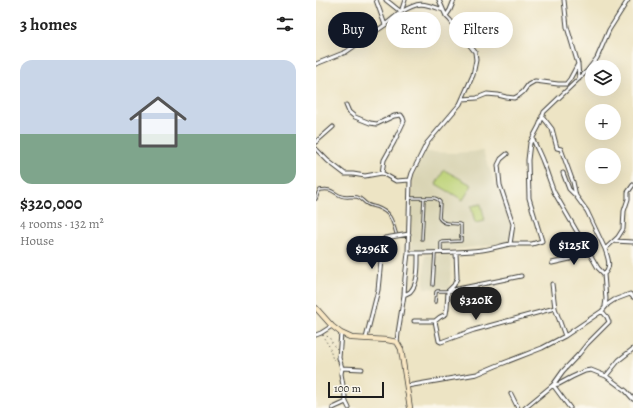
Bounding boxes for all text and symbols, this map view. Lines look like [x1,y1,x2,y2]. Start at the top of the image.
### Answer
chip: Buy [328,12,378,48]
chip: Rent [386,12,441,48]
chip: Filters [449,12,513,48]
text: 3 homes [20,13,77,36]
icon: filters [274,13,296,35]
map controls [585,60,621,184]
button: layers [585,60,621,96]
icon: home [122,86,194,158]
button: + [585,104,621,140]
button: − [585,148,621,184]
text: $320,000 [20,192,82,215]
text: 4 rooms · 132 m² [20,215,104,232]
text: House [20,232,54,249]
pin: $125K [546,232,602,266]
pin: $296K [344,236,400,270]
text: $125K [558,236,590,253]
text: $296K [356,240,388,257]
pin: $320K [448,287,504,321]
text: $320K [459,291,493,308]
scale bar [328,380,384,399]
text: 100 m [334,381,361,396]

